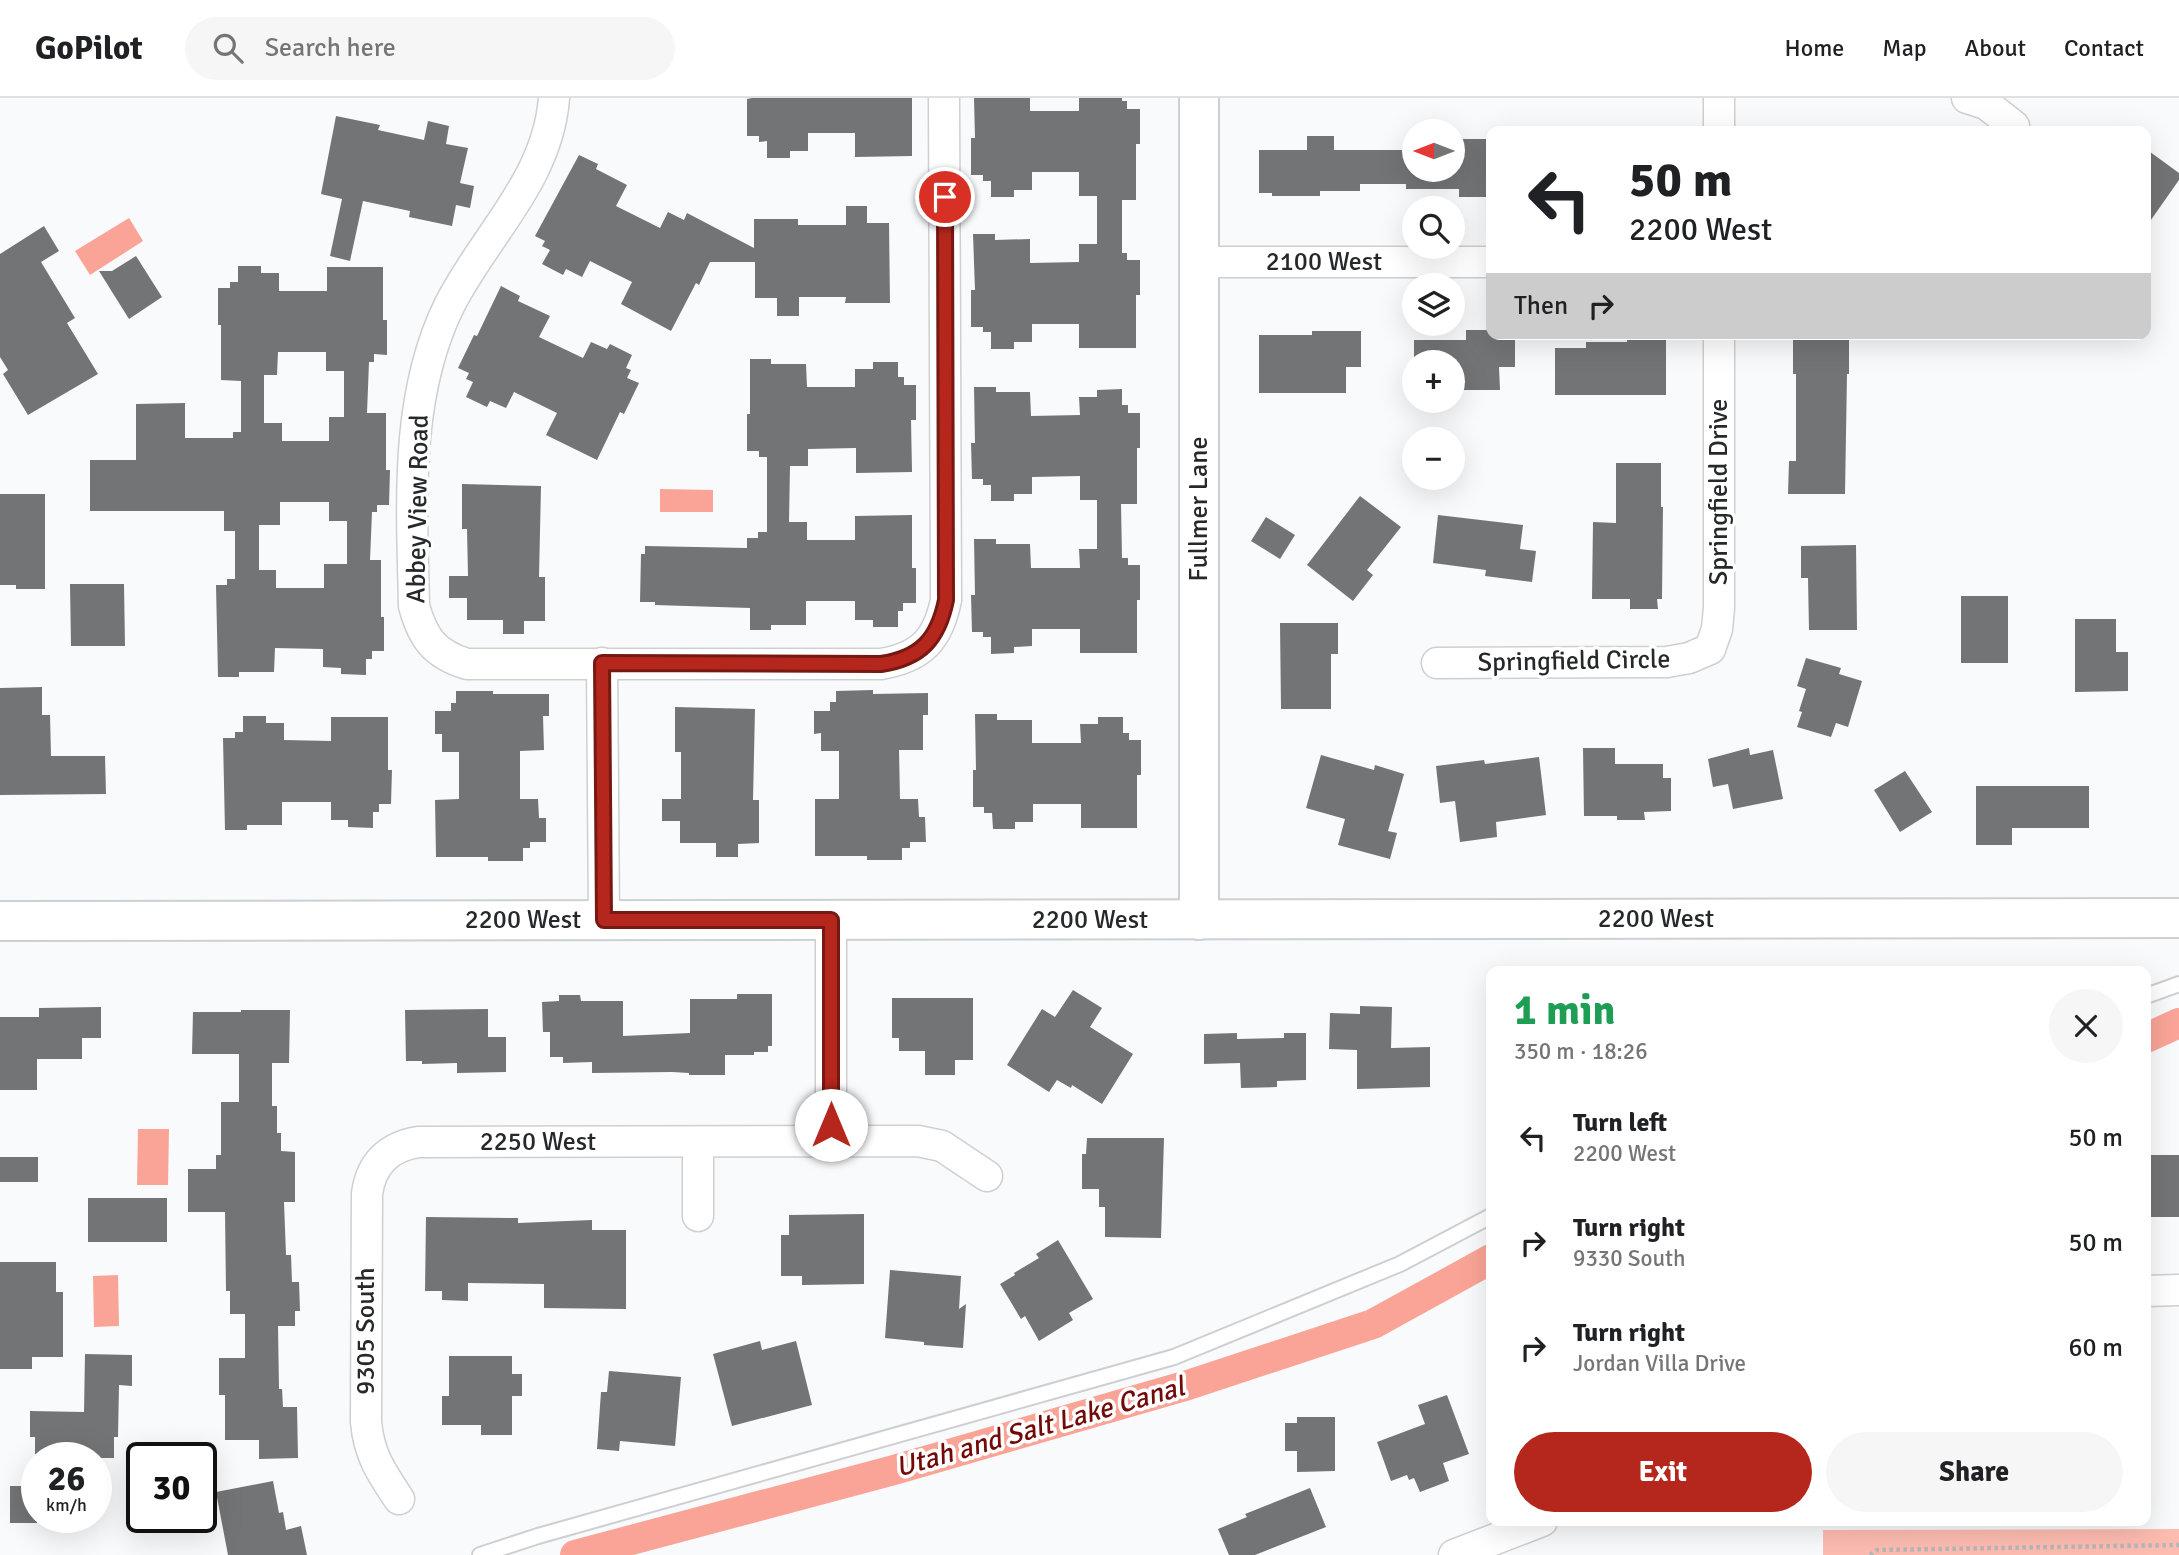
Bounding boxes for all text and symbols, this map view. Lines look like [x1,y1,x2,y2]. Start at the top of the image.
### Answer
search box [185,17,675,80]
text: GoPilot [35,28,143,69]
icon: search [209,29,247,67]
text: Search here [265,32,396,64]
text: Home [1784,33,1844,63]
text: Map [1882,33,1927,63]
text: About [1965,33,2026,63]
text: Contact [2064,33,2144,63]
north arrow [1402,119,1465,182]
map controls [1402,119,1465,490]
text: 50 m [1629,150,1732,210]
icon: left [1514,154,1605,245]
pin [915,167,975,227]
icon: arrive [926,178,964,216]
button: search [1402,196,1465,259]
text: 2200 West [1629,210,1772,249]
street label: 2100 West [1266,246,1382,278]
button: layers [1402,273,1465,336]
icon: right [1582,287,1620,325]
text: Then [1514,290,1568,322]
button: + [1402,350,1465,413]
street label: Springfield Drive [1703,399,1735,585]
street label: Abbey View Road [400,414,436,604]
button: − [1402,427,1465,490]
street label: Fullmer Lane [1183,437,1215,581]
street label: Springfield Circle [1477,643,1671,679]
street label: 2200 West [1598,903,1714,935]
street label: 2200 West [465,904,581,936]
street label: 2200 West [1032,904,1148,936]
text: 1 min [1514,985,1615,1036]
button: close [2049,989,2123,1063]
text: 350 m · 18:26 [1514,1037,1648,1066]
position arrow [794,1088,868,1162]
text: Turn left [1573,1107,1667,1139]
icon: left [1514,1119,1552,1157]
text: 50 m [2068,1122,2123,1154]
street label: 2250 West [480,1126,596,1158]
text: 2200 West [1573,1139,1676,1168]
text: Turn right [1573,1212,1685,1244]
icon: right [1514,1224,1552,1262]
text: 50 m [2068,1227,2123,1259]
text: 9330 South [1573,1244,1686,1273]
street label: 9305 South [350,1267,382,1395]
text: Turn right [1573,1317,1685,1349]
icon: right [1514,1329,1552,1367]
text: 60 m [2068,1332,2123,1364]
text: Jordan Villa Drive [1573,1349,1746,1378]
water label: Utah and Salt Lake Canal [892,1369,1190,1485]
button: Exit [1514,1432,1812,1512]
button: Share [1826,1432,2123,1512]
speed limit sign: 30 [126,1442,217,1533]
text: 26 [48,1457,85,1500]
text: km/h [46,1494,87,1516]

